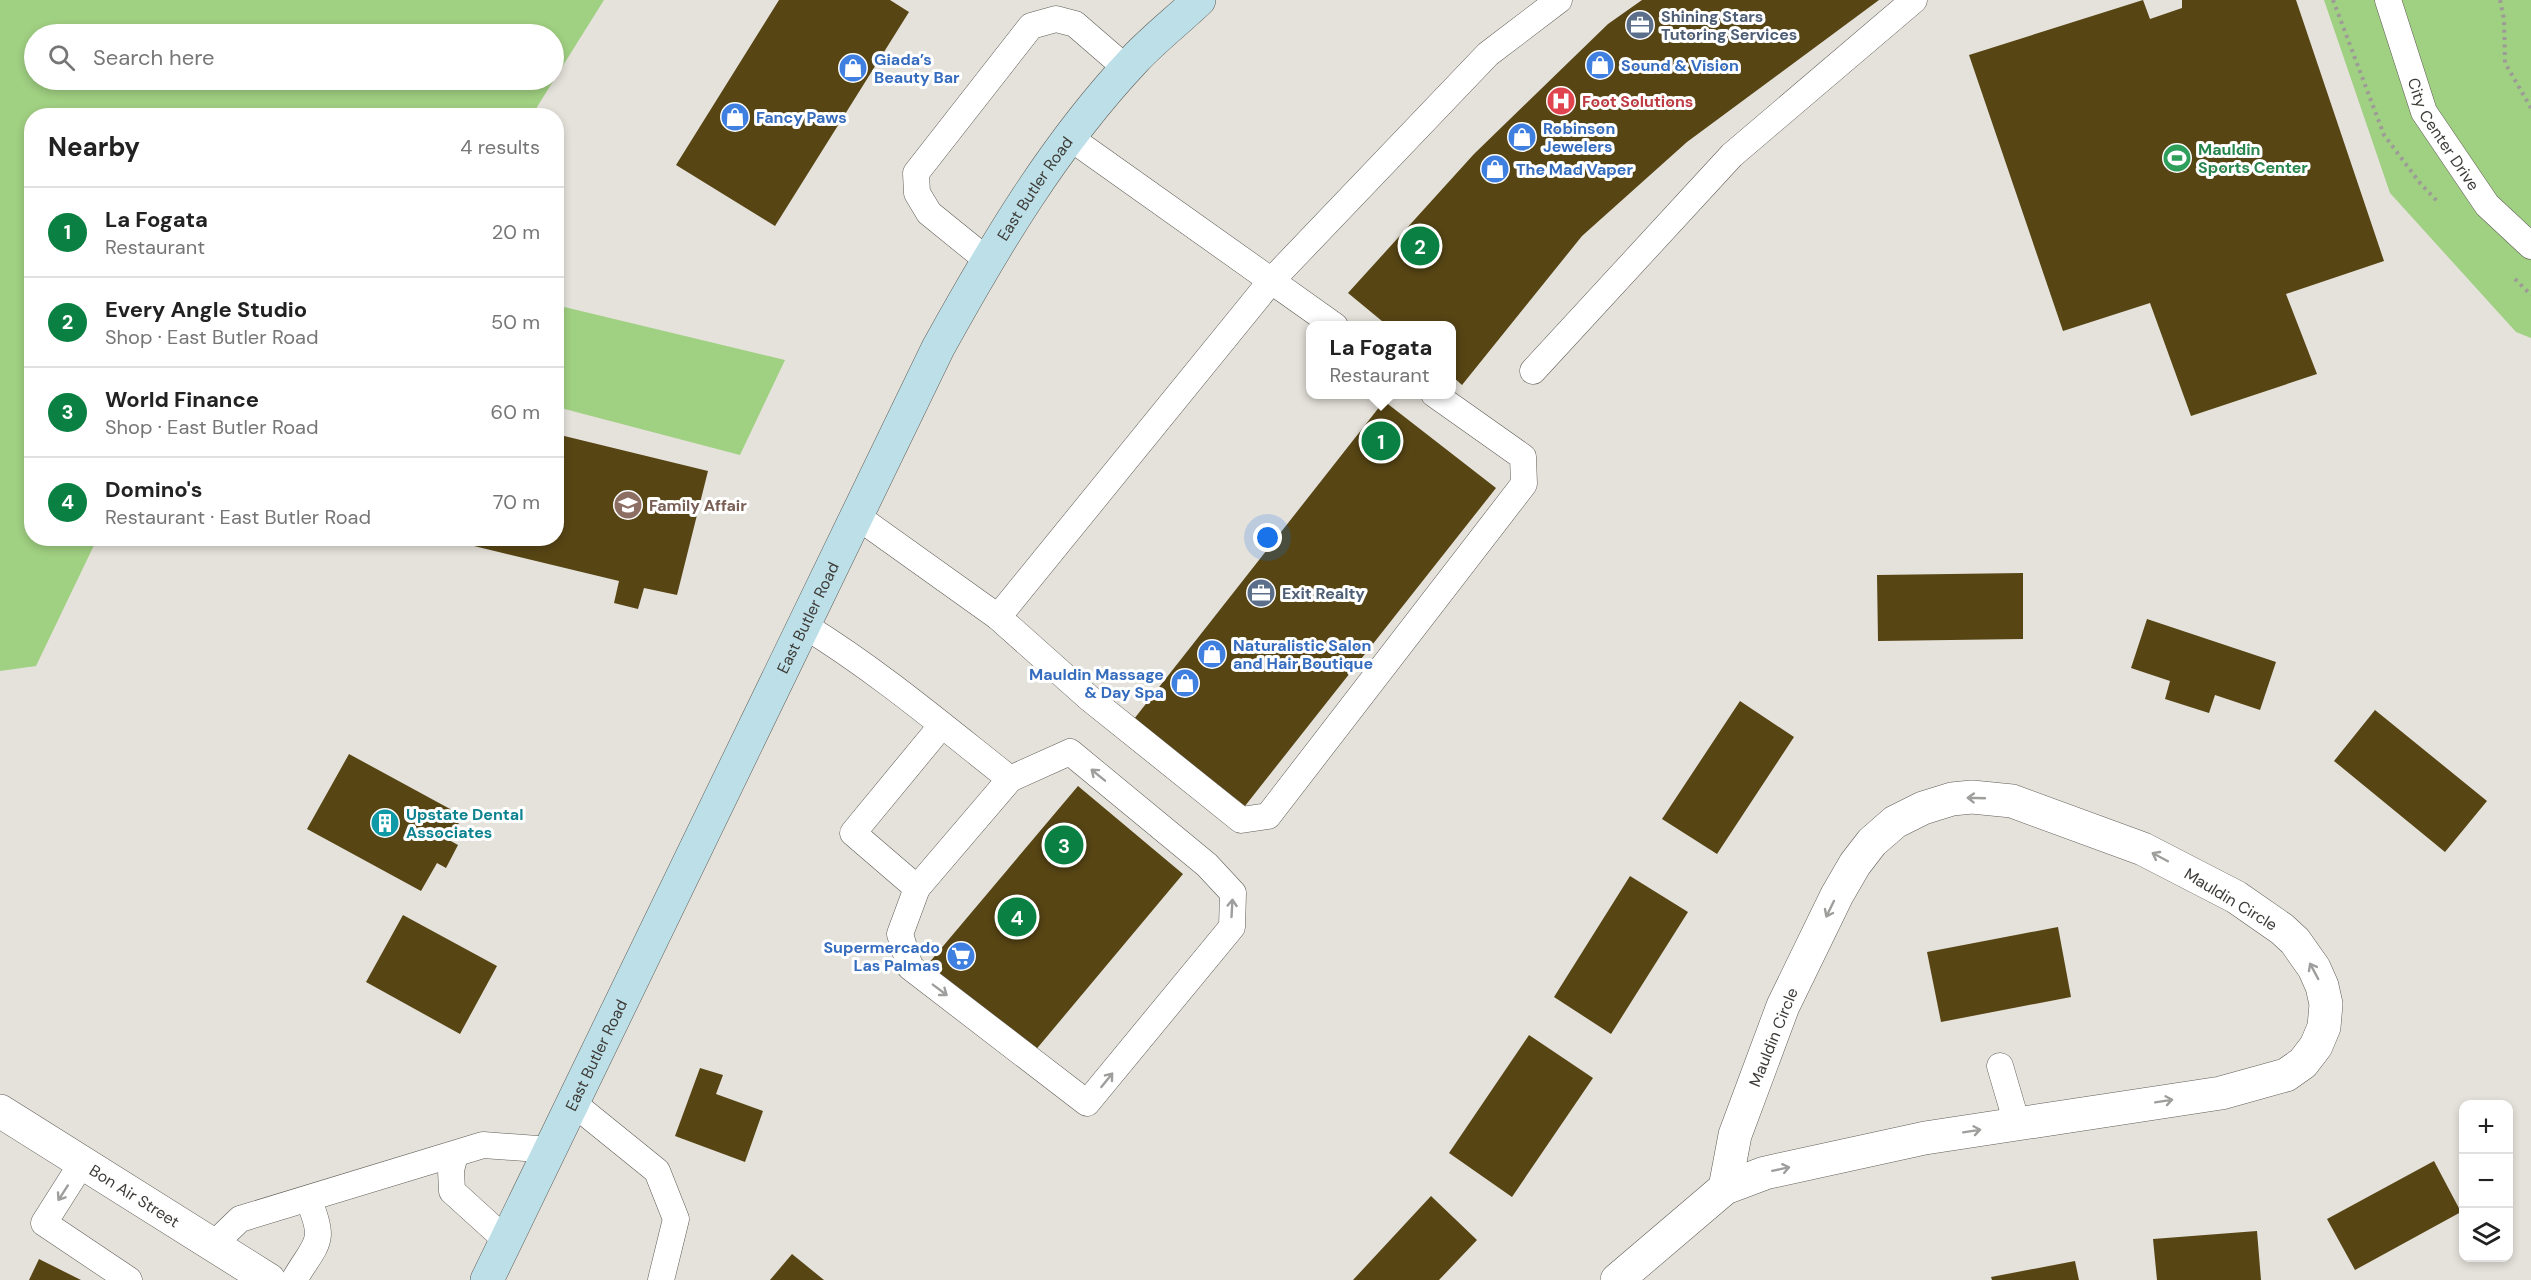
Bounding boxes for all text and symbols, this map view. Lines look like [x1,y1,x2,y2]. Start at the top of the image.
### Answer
place label: Shining Stars Tutoring Services [1661,6,1797,45]
office icon: Shining Stars Tutoring Services [1624,9,1656,41]
search box [24,24,564,90]
icon: search [45,41,78,74]
text: Search here [93,43,214,72]
place label: Giada’s Beauty Bar [874,49,960,88]
shop icon: Sound & Vision [1584,49,1616,81]
shop icon: Giada’s Beauty Bar [837,52,869,84]
place label: Sound & Vision [1621,55,1739,76]
street label: City Center Drive [2403,75,2484,195]
hospital icon: Foot Solutions [1545,85,1577,117]
place label: Foot Solutions [1582,91,1693,112]
shop icon: Fancy Paws [719,101,751,133]
place label: Fancy Paws [756,107,847,128]
place label: Robinson Jewelers [1543,118,1615,157]
shop icon: Robinson Jewelers [1506,121,1538,153]
text: Nearby [48,130,140,164]
street label: East Butler Road [992,132,1077,245]
text: 4 results [460,134,540,160]
place label: Mauldin Sports Center [2198,139,2308,178]
sports icon: Mauldin Sports Center [2161,142,2193,174]
shop icon: The Mad Vaper [1479,153,1511,185]
place label: The Mad Vaper [1516,159,1633,180]
text: La Fogata [105,205,208,234]
text: 1 [64,219,71,245]
text: 20 m [492,219,540,245]
pin: 2 [1400,224,1440,268]
text: Restaurant [105,234,205,260]
text: Every Angle Studio [105,295,307,324]
text: 2 [62,309,73,335]
text: 50 m [491,309,540,335]
popup [1306,321,1456,399]
text: Shop · East Butler Road [105,324,318,350]
text: La Fogata [1330,333,1433,362]
text: Restaurant [1330,362,1430,388]
text: World Finance [105,385,259,414]
text: 3 [61,399,74,425]
text: 60 m [491,399,540,425]
text: Shop · East Butler Road [105,414,318,440]
pin: 1 [1362,418,1400,464]
text: Domino's [105,475,203,504]
text: 4 [61,489,74,515]
text: 70 m [493,489,540,515]
school or university icon: Family Affair [612,489,644,521]
place label: Family Affair [649,495,747,516]
text: Restaurant · East Butler Road [105,504,371,530]
your location [1253,523,1282,552]
street label: East Butler Road [772,559,844,677]
office icon: Exit Realty [1245,577,1277,609]
place label: Exit Realty [1282,583,1365,604]
place label: Naturalistic Salon and Hair Boutique [1233,635,1373,674]
shop icon: Naturalistic Salon and Hair Boutique [1196,638,1228,670]
place label: Mauldin Massage & Day Spa [1029,664,1164,703]
shop icon: Mauldin Massage & Day Spa [1169,667,1201,699]
one-way arrow [1091,768,1106,782]
one-way arrow [1966,793,1986,804]
place label: Upstate Dental Associates [406,804,523,843]
building icon: Upstate Dental Associates [369,807,401,839]
pin: 3 [1044,822,1084,868]
one-way arrow [2152,851,2169,863]
street label: Mauldin Circle [2180,863,2281,935]
pin: 4 [998,894,1036,940]
one-way arrow [1227,899,1238,919]
one-way arrow [1824,899,1836,917]
place label: Supermercado Las Palmas [823,937,940,976]
supermarket icon: Supermercado Las Palmas [945,940,977,972]
one-way arrow [2308,962,2319,980]
one-way arrow [931,984,947,997]
street label: Mauldin Circle [1744,985,1803,1090]
street label: East Butler Road [560,996,632,1114]
one-way arrow [1100,1072,1113,1088]
one-way arrow [2154,1096,2174,1107]
map controls [2459,1100,2513,1262]
button: + [2459,1100,2513,1154]
one-way arrow [1961,1125,1981,1136]
button: − [2459,1154,2513,1208]
street label: Bon Air Street [85,1160,183,1232]
one-way arrow [1771,1163,1790,1175]
one-way arrow [57,1184,69,1201]
button: layers [2459,1208,2513,1262]

